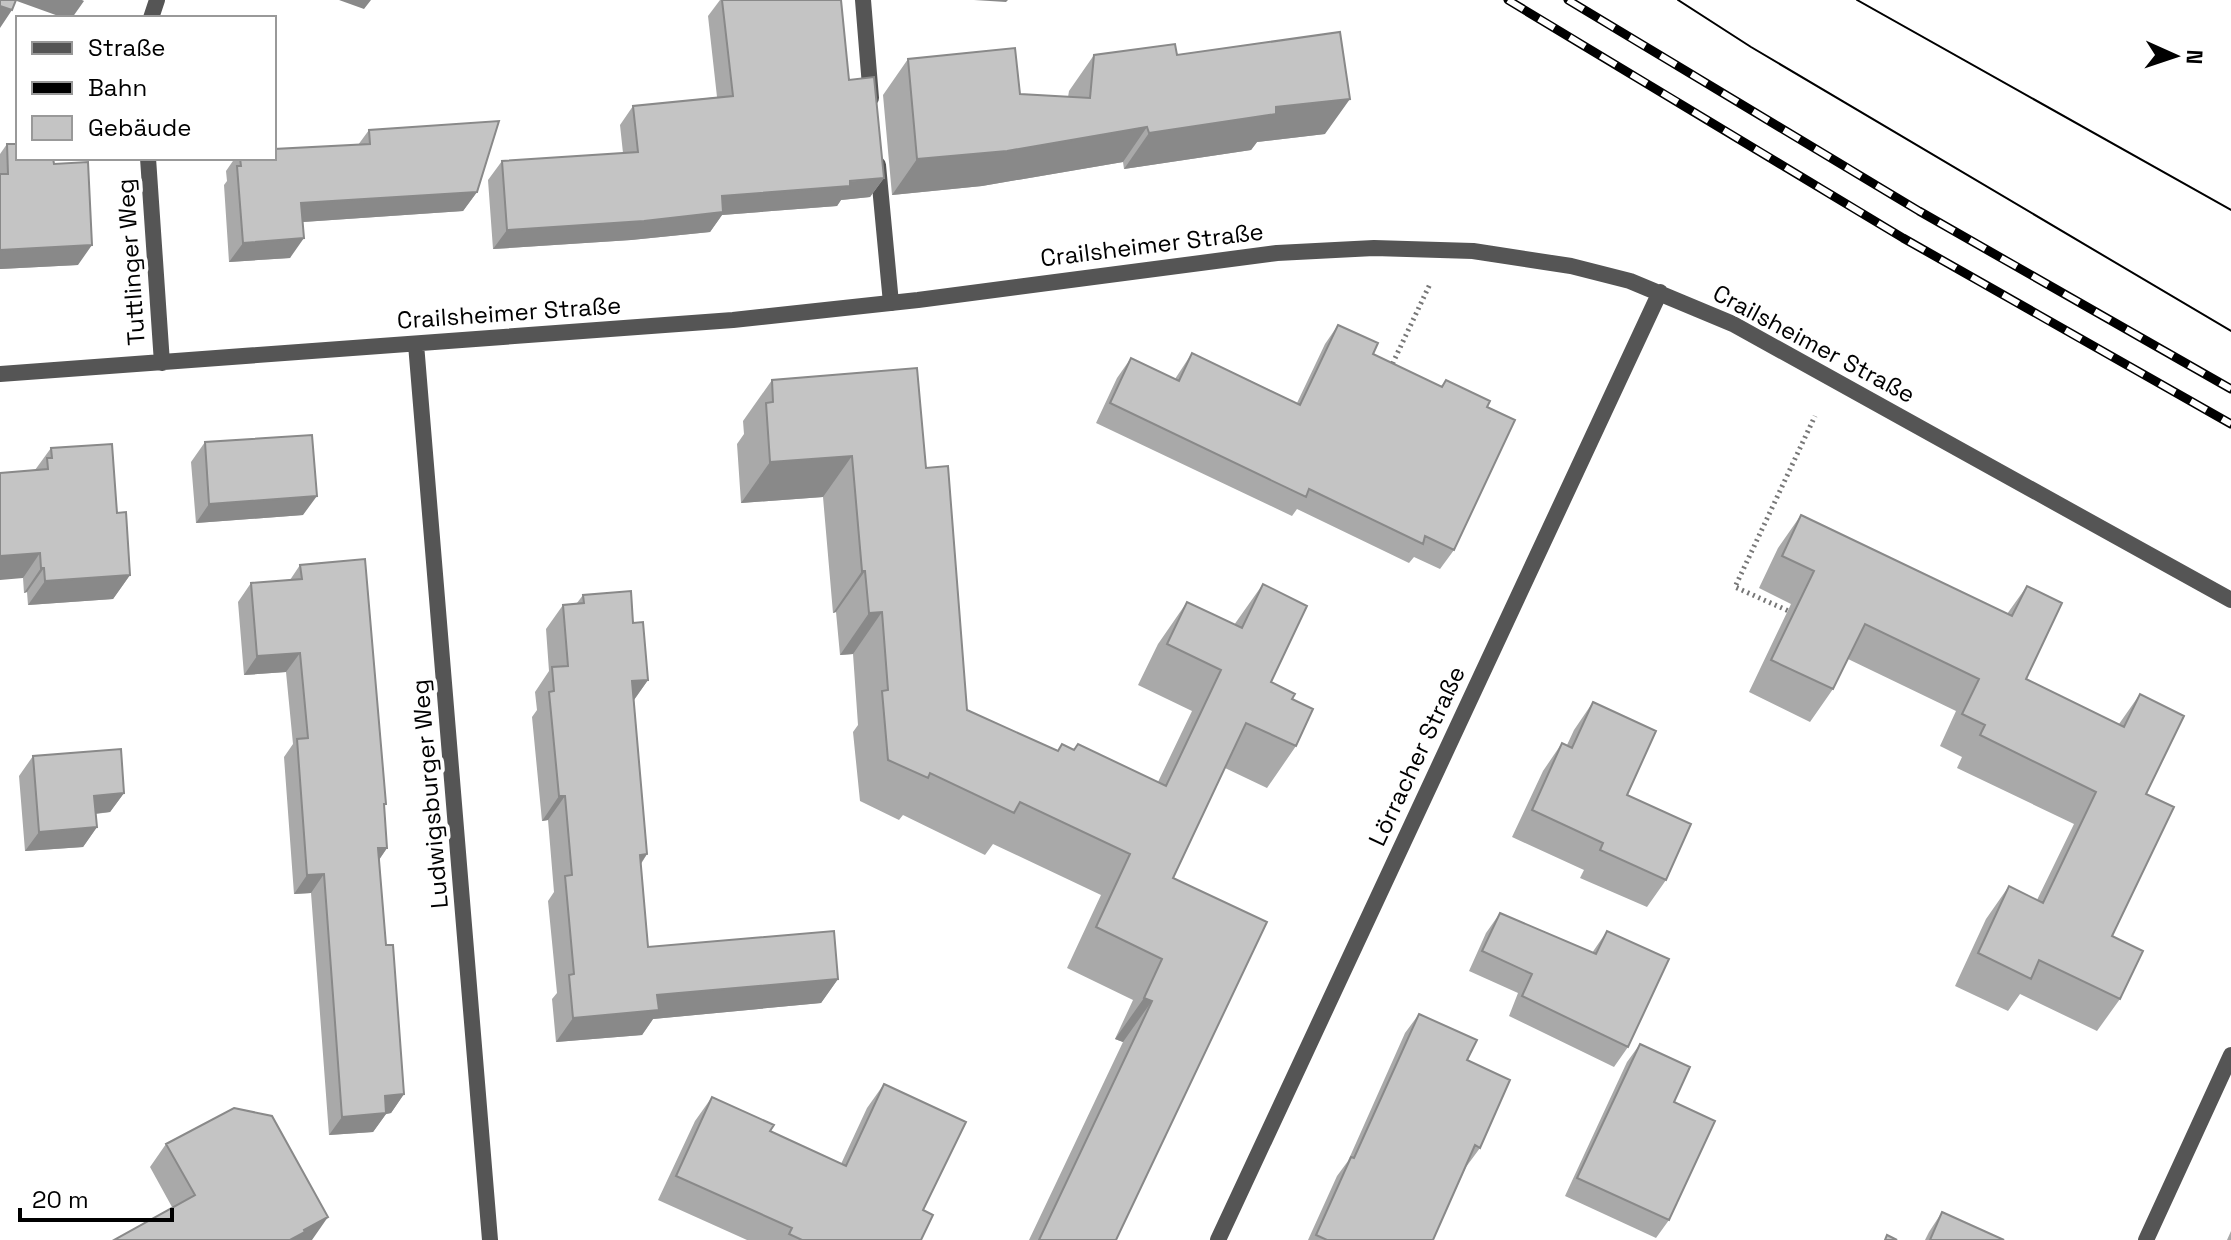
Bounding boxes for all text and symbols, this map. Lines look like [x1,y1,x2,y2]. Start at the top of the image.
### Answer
legend [16,16,276,160]
north arrow [2135,16,2215,96]
text: Straße [88,32,165,63]
text: N [2181,49,2209,65]
text: Bahn [88,72,147,103]
text: Gebäude [88,112,191,143]
street label: Tuttlinger Weg [109,178,152,346]
street label: Crailsheimer Straße [1039,215,1265,274]
street label: Crailsheimer Straße [1708,277,1921,410]
street label: Crailsheimer Straße [396,289,622,336]
street label: Lörracher Straße [1361,661,1472,851]
street label: Ludwigsburger Weg [404,678,455,910]
scale bar [20,1172,172,1222]
text: 20 m [32,1184,89,1215]

